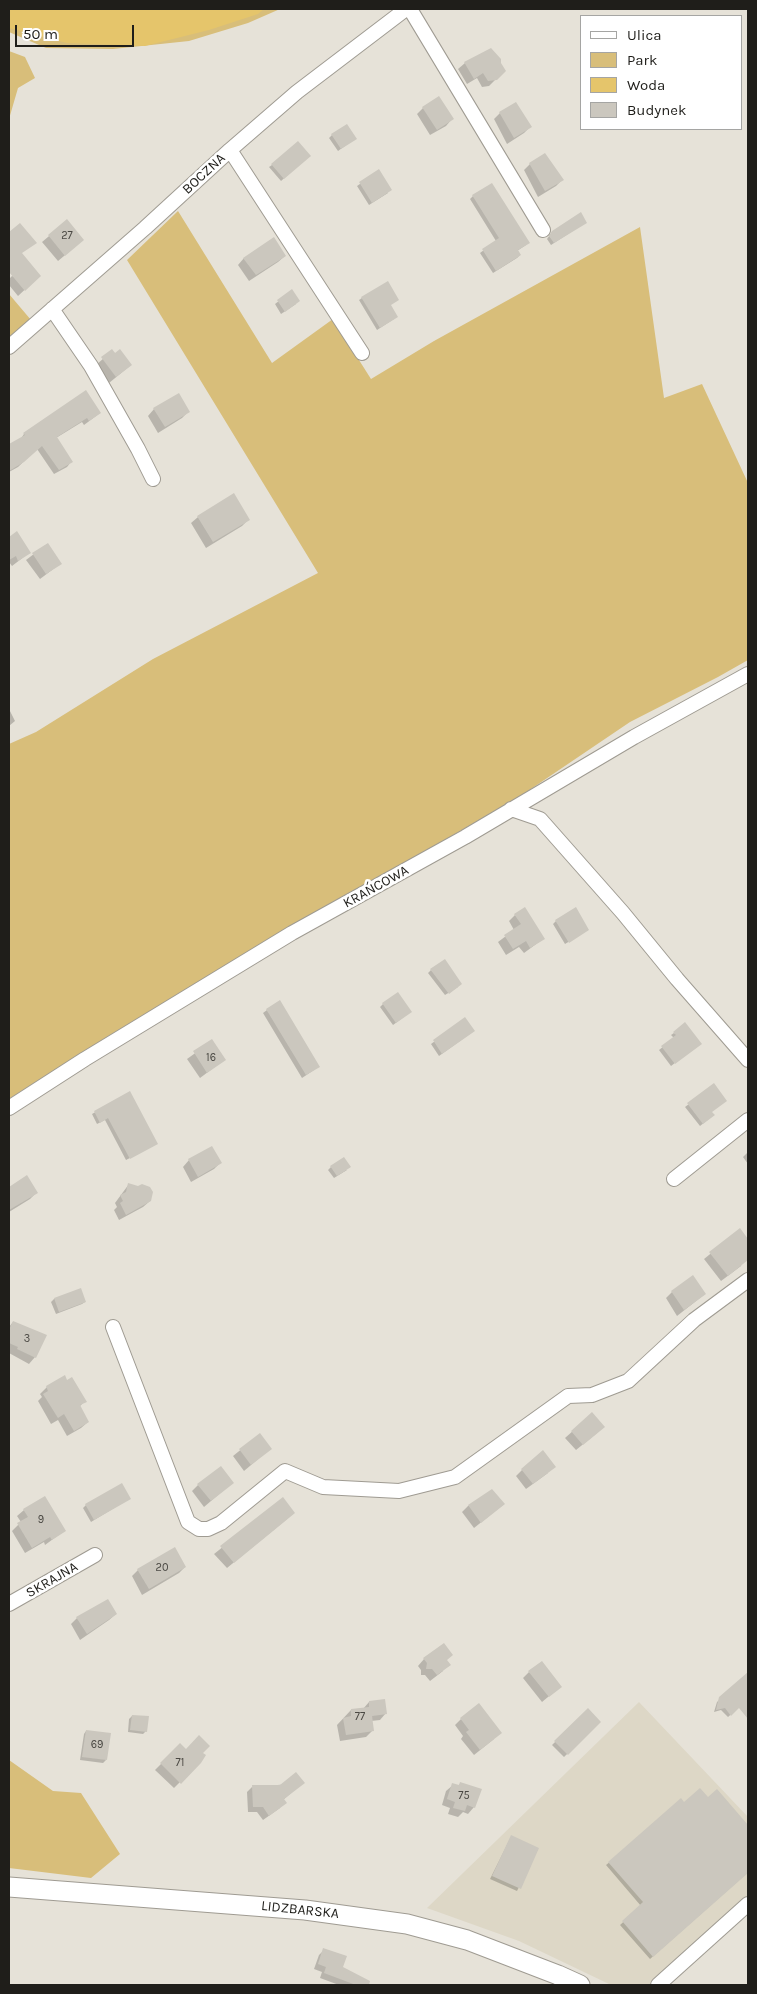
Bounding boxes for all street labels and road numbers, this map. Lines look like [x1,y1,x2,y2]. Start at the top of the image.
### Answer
street label: BOCZNA [179,150,229,198]
street label: KRAŃCOWA [340,862,412,912]
street label: SKRAJNA [23,1559,81,1601]
street label: LIDZBARSKA [260,1898,340,1922]

